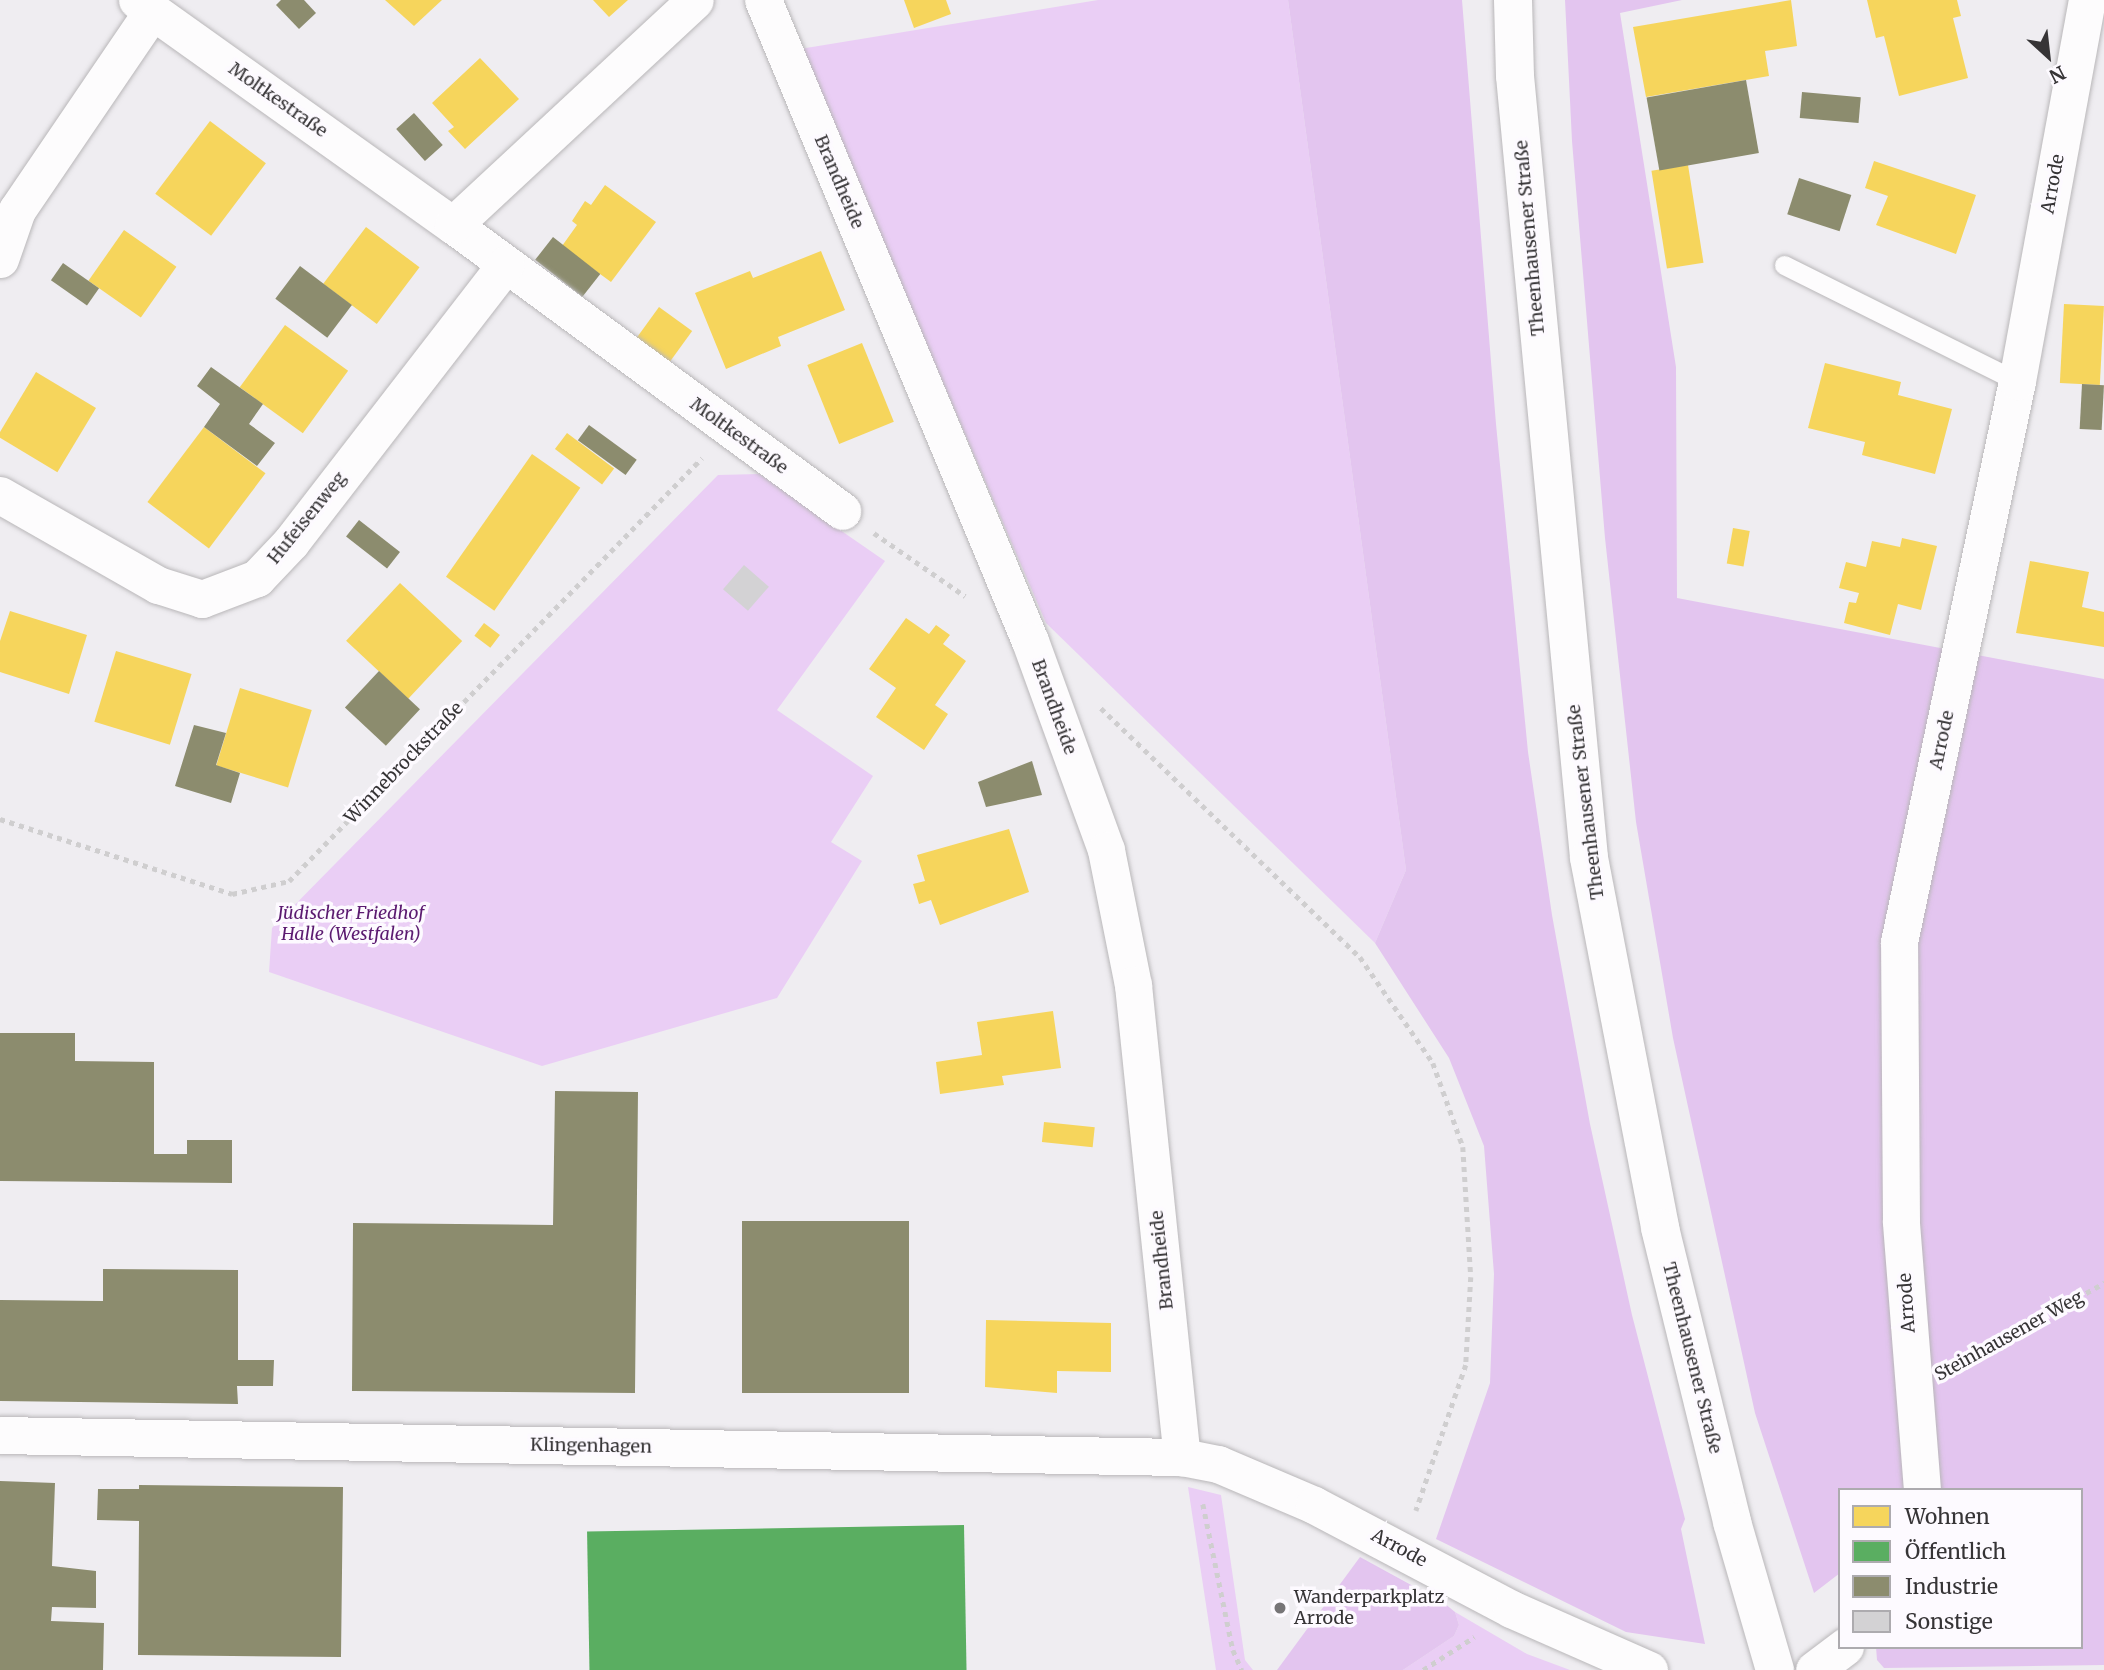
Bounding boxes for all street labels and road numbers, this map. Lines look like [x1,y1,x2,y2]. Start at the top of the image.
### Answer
street label: Moltkestraße [224,58,332,142]
street label: Brandheide [810,132,868,232]
street label: Theenhausener Straße [1511,139,1549,337]
street label: Arrode [2037,153,2069,215]
street label: Moltkestraße [686,393,792,479]
street label: Hufeisenweg [263,468,351,568]
street label: Brandheide [1027,656,1081,758]
street label: Winnebrockstraße [340,697,468,829]
street label: Theenhausener Straße [1563,703,1609,901]
street label: Arrode [1925,708,1959,772]
street label: Brandheide [1146,1209,1178,1311]
street label: Theenhausener Straße [1658,1260,1726,1456]
street label: Arrode [1894,1272,1920,1334]
street label: Steinhausener Weg [1931,1286,2087,1386]
street label: Klingenhagen [530,1434,652,1458]
street label: Arrode [1367,1524,1431,1572]

